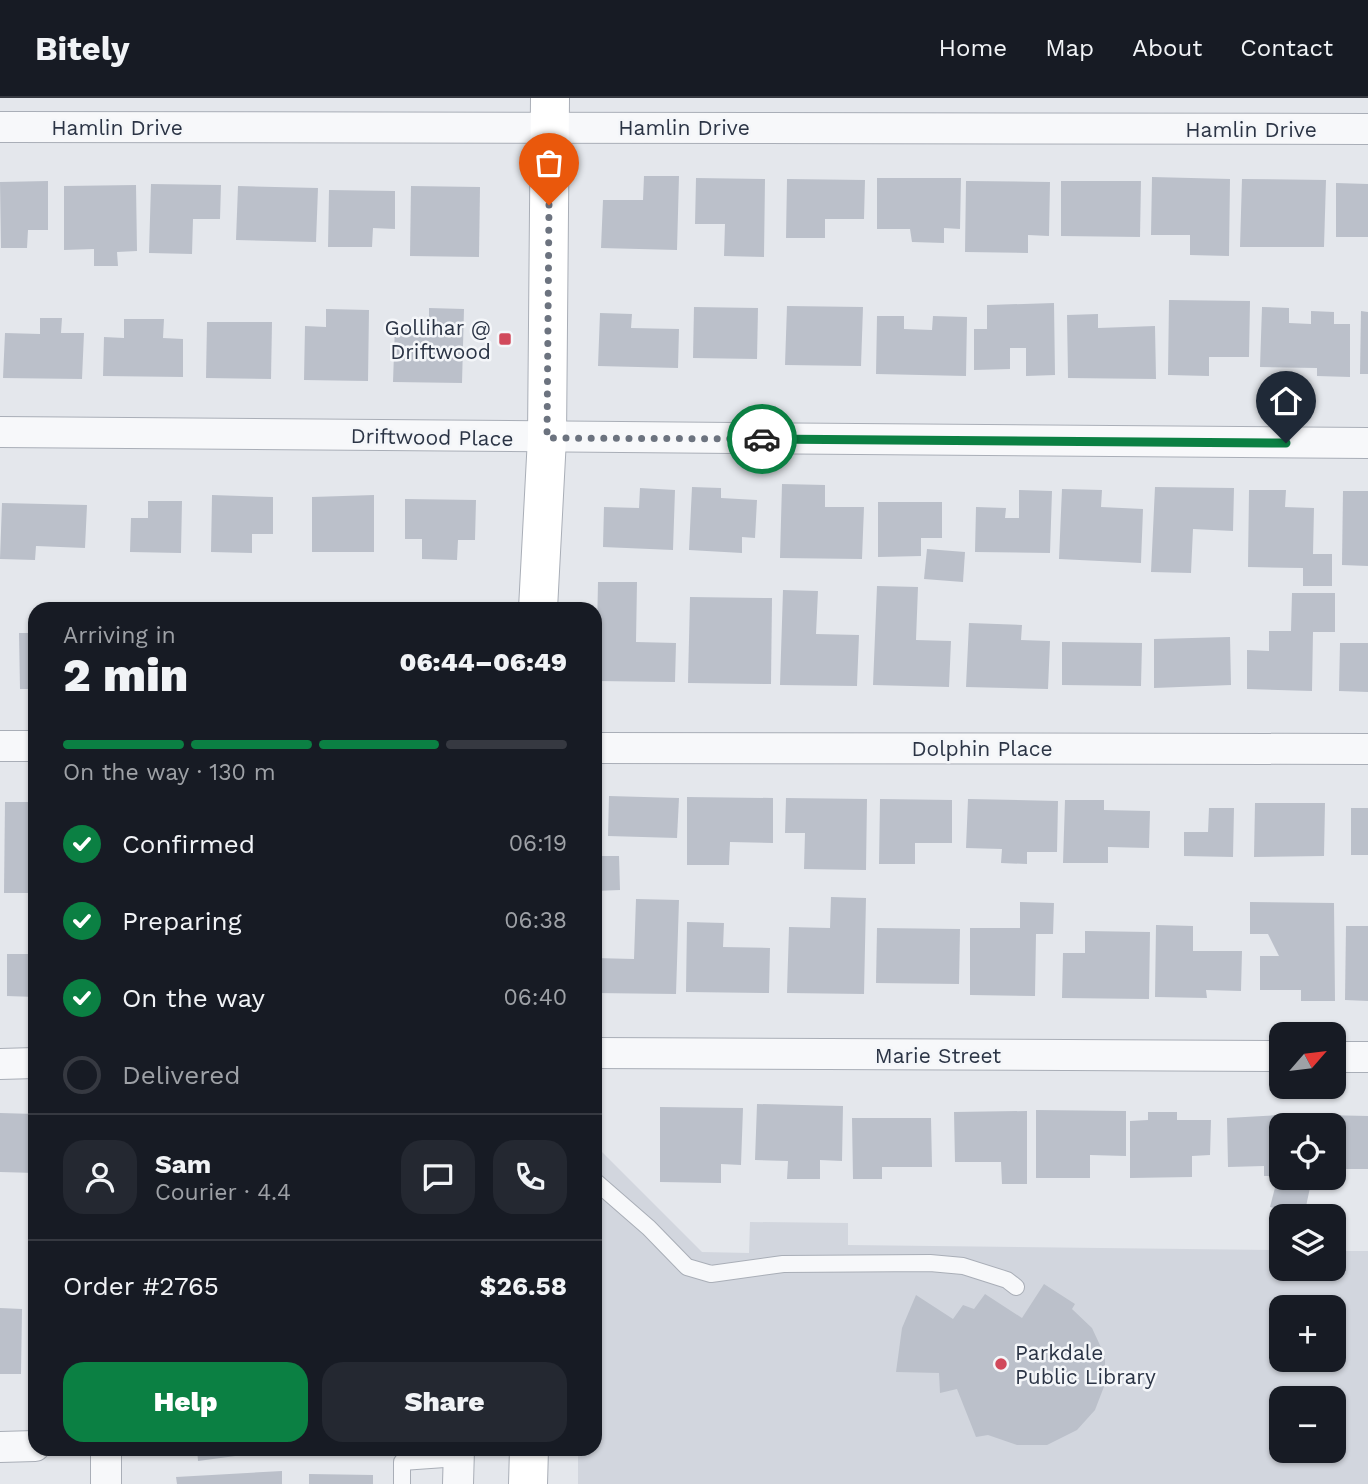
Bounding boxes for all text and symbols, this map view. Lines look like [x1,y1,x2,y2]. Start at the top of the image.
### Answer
text: Bitely [35,29,130,68]
text: Home [939,34,1007,62]
text: Map [1045,34,1094,62]
text: About [1132,34,1202,62]
text: Contact [1240,34,1333,62]
street label: Hamlin Drive [51,115,183,140]
street label: Hamlin Drive [618,115,750,140]
street label: Hamlin Drive [1185,117,1317,142]
pin [519,133,579,205]
icon: bag [530,144,568,182]
place label: Gollihar @ Driftwood [385,315,491,364]
marker: Gollihar @ Driftwood [497,331,513,347]
pin [1256,371,1316,443]
icon: home [1267,382,1305,420]
courier [727,404,797,474]
icon: car [743,420,781,458]
street label: Driftwood Place [350,423,514,451]
text: Arriving in [63,622,176,649]
text: 06:44–06:49 [400,647,567,677]
text: 2 min [63,648,188,702]
street label: Dolphin Place [911,736,1053,761]
text: On the way · 130 m [63,759,276,786]
icon: check [63,825,101,863]
text: Confirmed [122,829,255,859]
text: 06:19 [509,830,567,857]
icon: check [63,902,101,940]
text: Preparing [122,906,242,936]
text: 06:38 [504,907,567,934]
icon: check [63,979,101,1017]
text: On the way [122,983,265,1013]
text: 06:40 [504,984,567,1011]
north arrow [1269,1022,1346,1099]
map controls [1269,1022,1346,1463]
street label: Marie Street [875,1043,1001,1068]
text: Delivered [122,1060,241,1090]
button: locate [1269,1113,1346,1190]
button: person [63,1140,137,1214]
button: chat [401,1140,475,1214]
button: phone [493,1140,567,1214]
text: Sam [155,1149,211,1179]
text: Courier · 4.4 [155,1179,291,1206]
button: layers [1269,1204,1346,1281]
text: Order #2765 [63,1271,219,1301]
text: $26.58 [480,1271,567,1301]
button: + [1269,1295,1346,1372]
place label: Parkdale Public Library [1015,1340,1156,1389]
marker: Parkdale Public Library [993,1356,1009,1372]
button: Help [63,1362,308,1442]
button: Share [322,1362,567,1442]
button: − [1269,1386,1346,1463]

